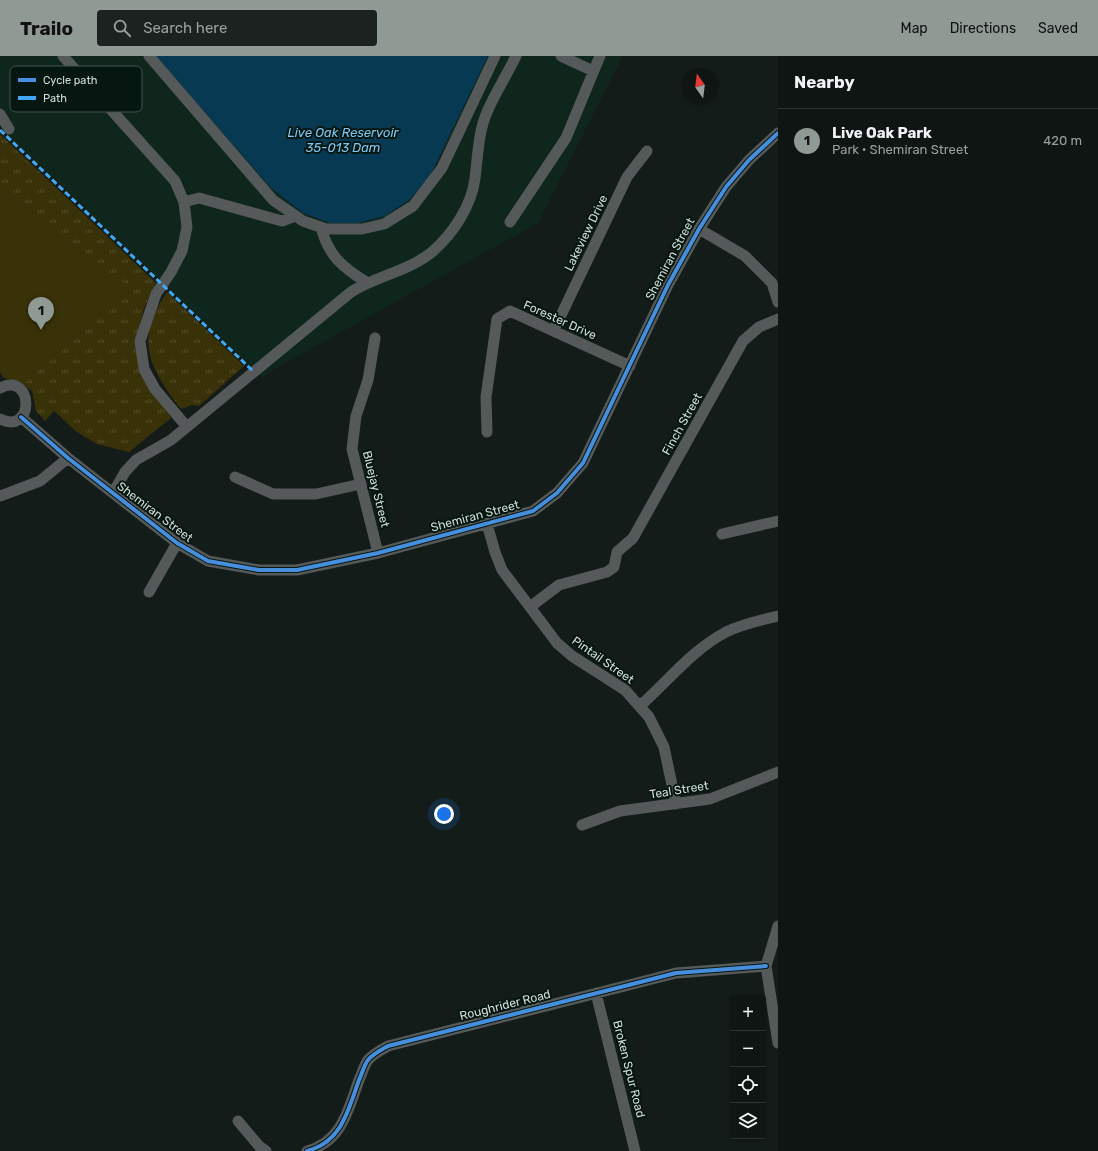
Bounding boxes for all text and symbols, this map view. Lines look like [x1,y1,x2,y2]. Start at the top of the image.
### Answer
search box [97,10,377,46]
text: Trailo [20,17,73,40]
icon: search [111,17,133,39]
text: Search here [143,19,227,37]
text: Map [901,20,928,37]
text: Directions [950,20,1016,37]
text: Saved [1038,20,1078,37]
legend [10,66,142,112]
north arrow [682,68,718,104]
text: Nearby [794,72,855,92]
text: Cycle path [43,74,97,87]
text: Path [43,92,67,105]
text: Live Oak Park [832,124,932,142]
water label: Live Oak Reservoir 35-013 Dam [287,125,400,155]
text: 1 [804,133,810,148]
text: 420 m [1043,133,1082,148]
text: Park · Shemiran Street [832,142,968,157]
street label: Lakeview Drive [562,192,611,273]
street label: Shemiran Street [642,215,698,302]
pin: 1 [28,297,54,330]
street label: Forester Drive [521,298,599,342]
street label: Finch Street [659,390,705,457]
street label: Bluejay Street [360,449,392,529]
street label: Shemiran Street [114,479,196,545]
street label: Shemiran Street [429,497,521,535]
street label: Pintail Street [569,633,637,687]
street label: Teal Street [648,778,710,802]
your location [434,804,454,824]
street label: Roughrider Road [458,987,552,1023]
map controls [730,995,766,1139]
button: + [730,995,766,1031]
street label: Broken Spur Road [610,1019,648,1119]
button: − [730,1031,766,1067]
button: locate [730,1067,766,1103]
button: layers [730,1103,766,1139]

